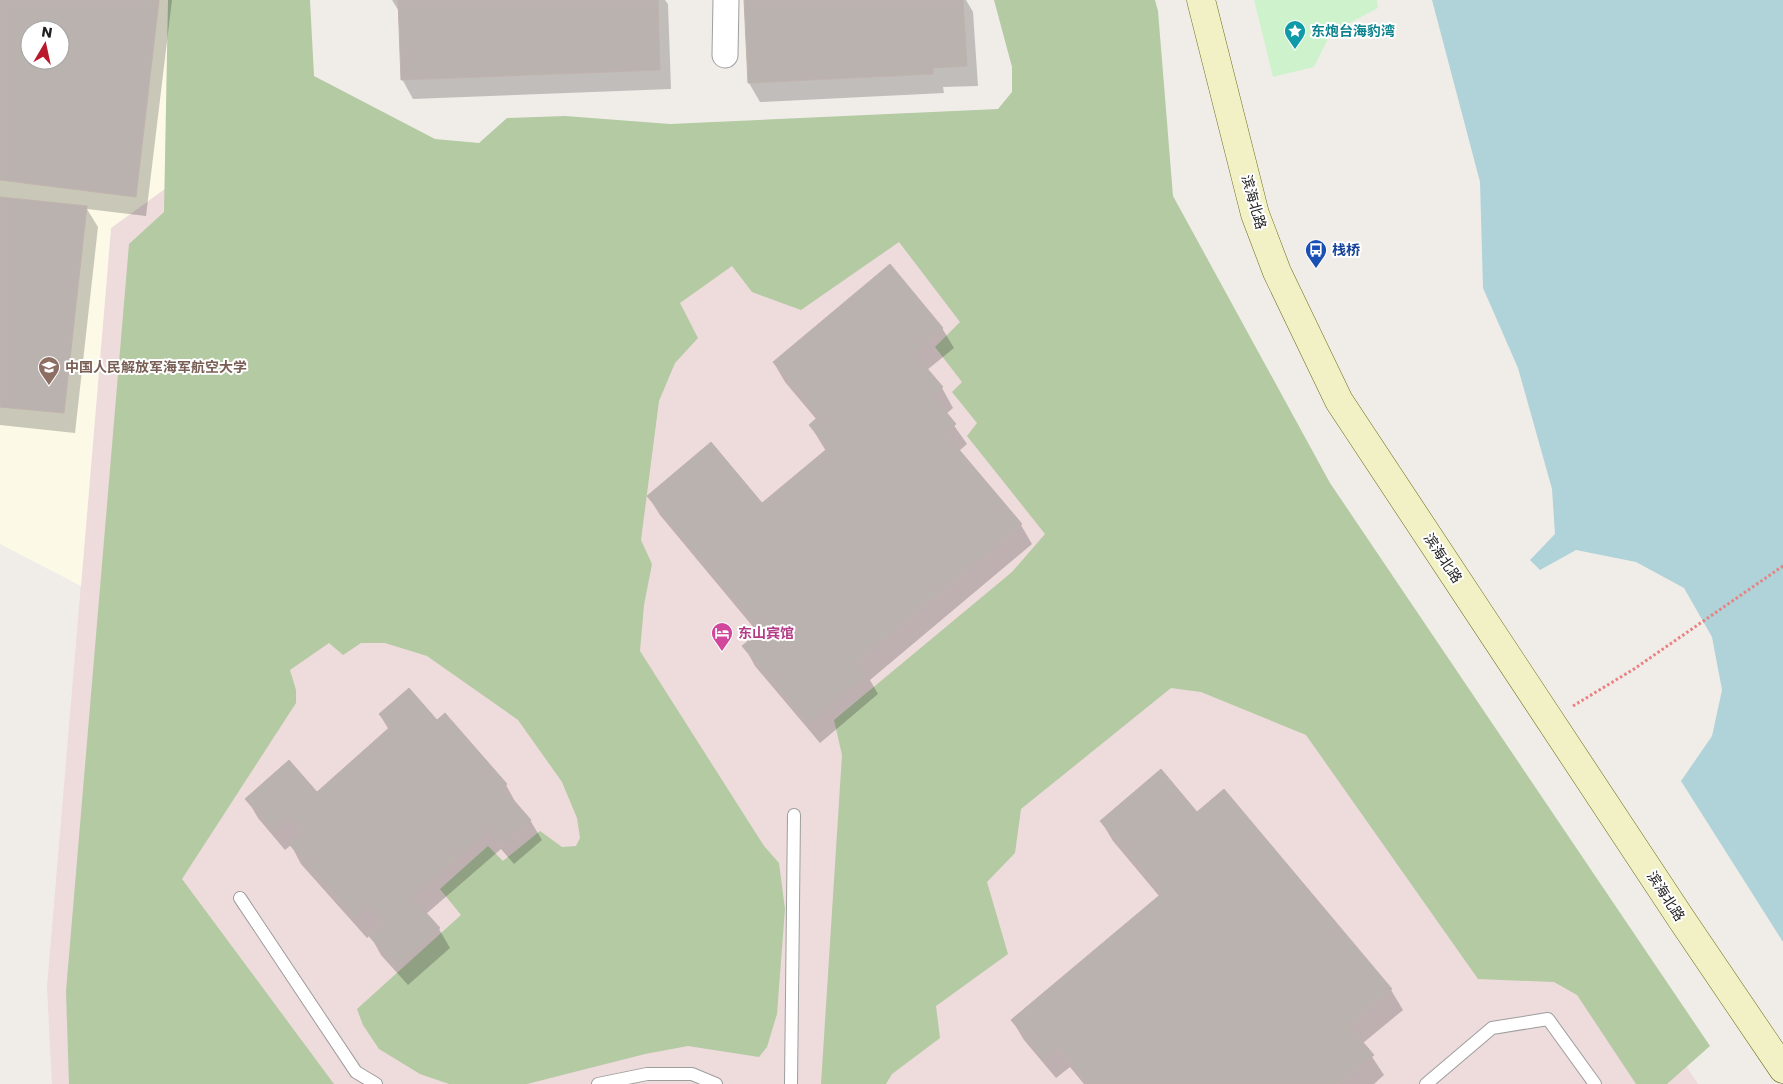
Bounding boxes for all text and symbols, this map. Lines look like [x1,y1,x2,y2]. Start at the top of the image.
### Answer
place icon: 东炮台海豹湾 [1283,19,1307,50]
north arrow [20,20,70,70]
text: N [40,21,54,43]
place label: 东炮台海豹湾 [1311,21,1395,41]
street label: 滨海北路 [1237,172,1271,232]
bus stop icon: 栈桥 [1304,238,1328,269]
place label: 栈桥 [1332,240,1360,260]
school or university icon: 中国人民解放军海军航空大学 [37,355,61,386]
place label: 中国人民解放军海军航空大学 [65,357,247,377]
street label: 滨海北路 [1419,529,1467,587]
hotel icon: 东山宾馆 [710,621,734,652]
place label: 东山宾馆 [738,623,794,643]
street label: 滨海北路 [1642,867,1690,925]

